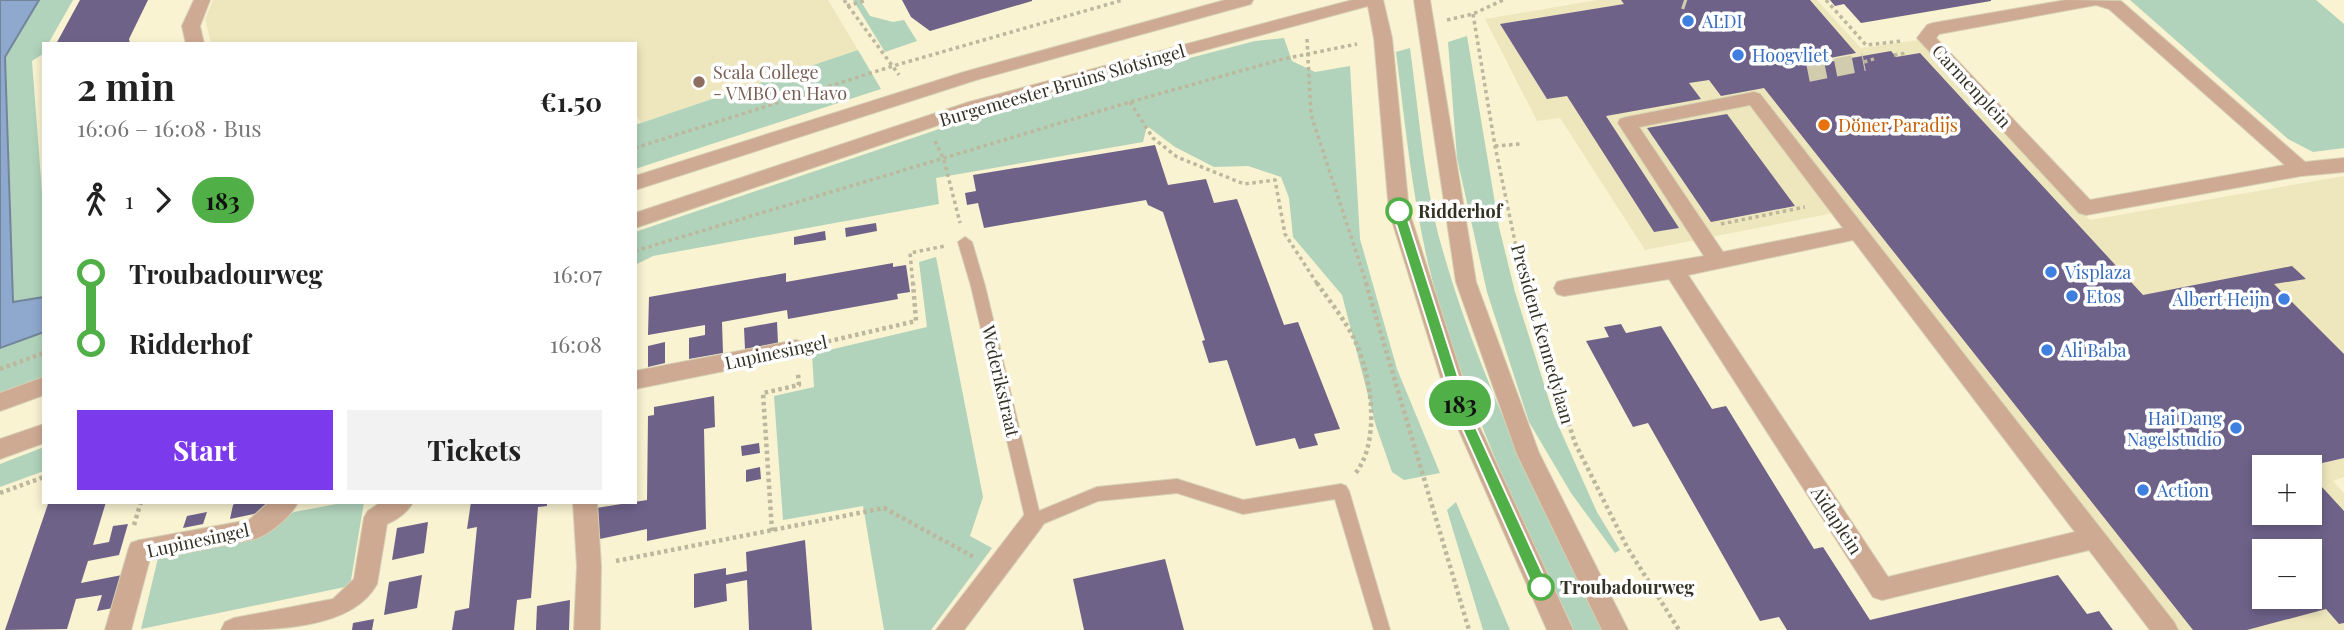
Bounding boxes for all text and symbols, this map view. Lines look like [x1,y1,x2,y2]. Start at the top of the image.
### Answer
place label: ALDI [1701,9,1743,33]
marker: ALDI [1680,13,1696,29]
street label: Burgemeester Bruins Slotsingel [936,38,1188,132]
street label: Carmenplein [1927,39,2017,133]
place label: Hoogvliet [1752,43,1829,67]
marker: Hoogvliet [1730,47,1746,63]
text: 2 min [77,60,175,111]
place label: Scala College - VMBO en Havo [713,60,847,105]
marker: Scala College - VMBO en Havo [691,74,707,90]
text: €1.50 [540,84,602,119]
text: 16:06 – 16:08 · Bus [77,112,262,143]
place label: Döner Paradijs [1838,113,1958,137]
marker: Döner Paradijs [1816,117,1832,133]
icon: walk [77,181,115,219]
icon: forward [144,181,182,219]
text: 1 [125,184,134,215]
text: 183 [206,184,240,216]
marker: Ridderhof [1386,198,1412,224]
place label: Ridderhof [1418,199,1504,223]
street label: President Kennedylaan [1506,241,1580,427]
text: Troubadourweg [129,256,323,291]
text: 16:07 [552,258,602,289]
place label: Visplaza [2064,260,2131,284]
marker: Visplaza [2043,264,2059,280]
place label: Etos [2086,284,2121,308]
place label: Albert Heijn [2171,287,2270,311]
marker: Etos [2064,288,2080,304]
marker: Albert Heijn [2276,291,2292,307]
street label: Wederikstraat [976,322,1026,440]
text: Ridderhof [129,326,250,361]
text: 16:08 [550,328,602,359]
street label: Lupinesingel [723,329,829,375]
place label: Ali Baba [2060,338,2127,362]
marker: Ali Baba [2039,342,2055,358]
line badge: 183 [1420,380,1500,426]
text: 183 [1443,387,1477,419]
place label: Hai Dang Nagelstudio [2127,406,2222,451]
button: Start [77,410,333,490]
button: Tickets [347,410,602,490]
marker: Hai Dang Nagelstudio [2228,420,2244,436]
map controls [2252,455,2322,609]
button: + [2252,455,2322,525]
place label: Action [2156,478,2210,502]
street label: Aïdaplein [1806,481,1868,559]
marker: Action [2135,482,2151,498]
street label: Lupinesingel [145,517,251,563]
button: − [2252,539,2322,609]
marker: Troubadourweg [1528,574,1554,600]
place label: Troubadourweg [1560,575,1694,599]

